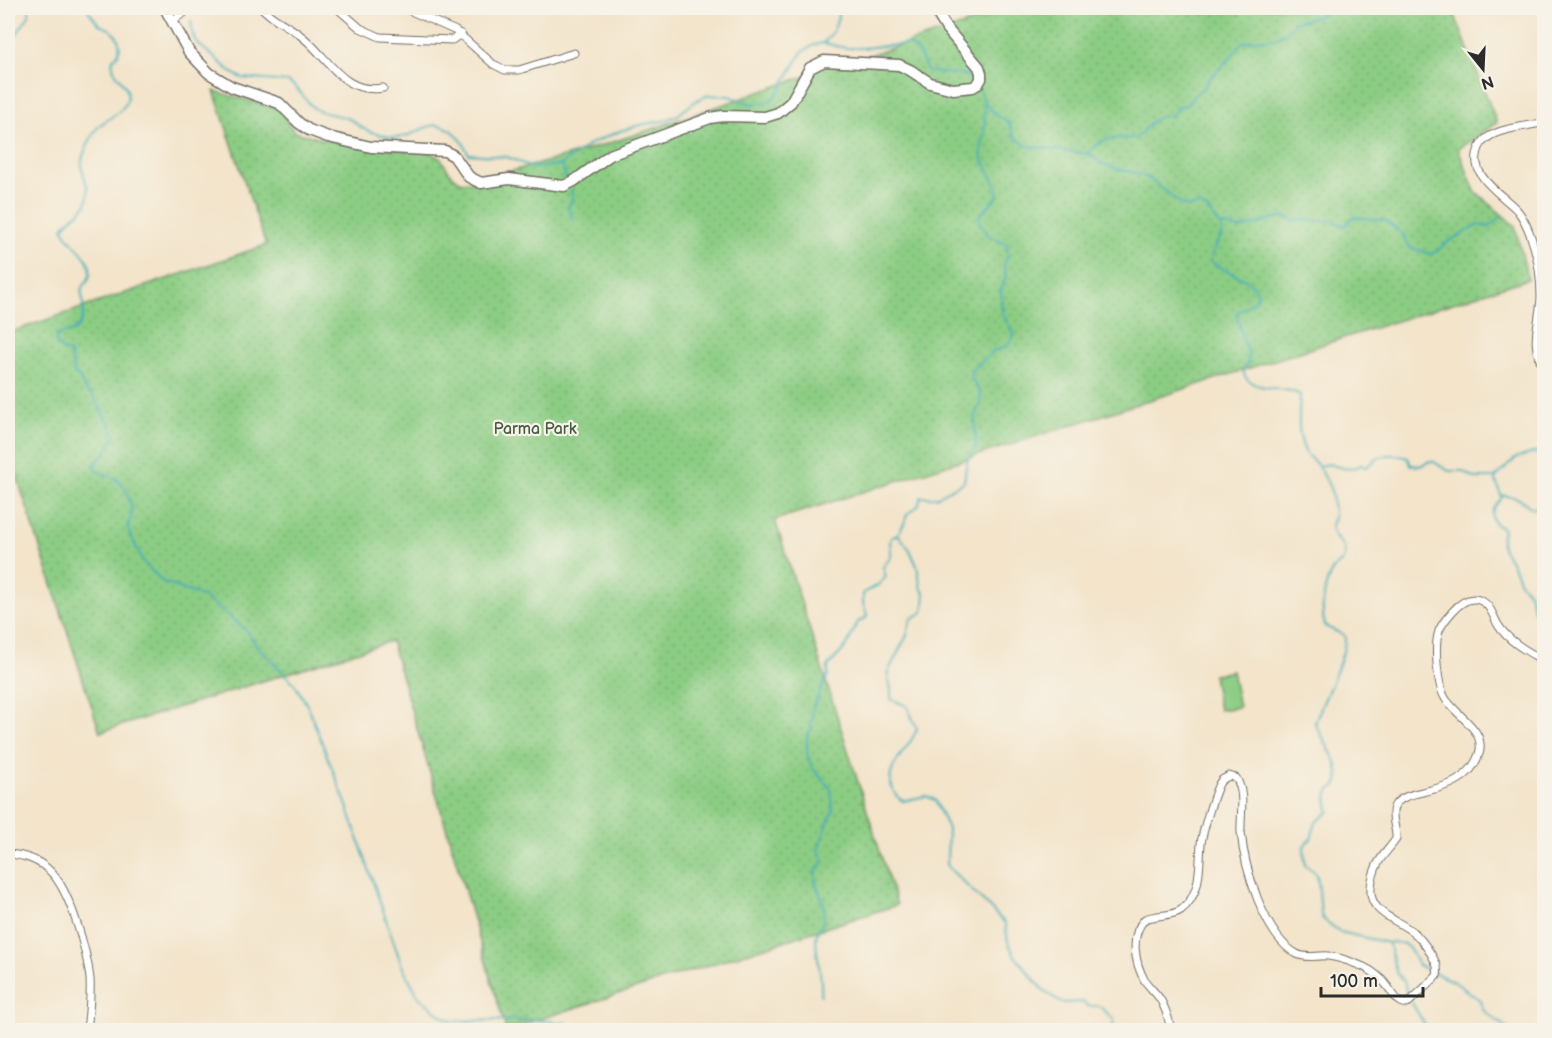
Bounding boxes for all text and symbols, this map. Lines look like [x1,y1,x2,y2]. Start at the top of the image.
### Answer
north arrow [1453,39,1513,99]
text: N [1479,71,1496,93]
park label: Parma Park [494,420,577,439]
scale bar [1321,960,1423,998]
text: 100 m [1330,971,1378,992]

